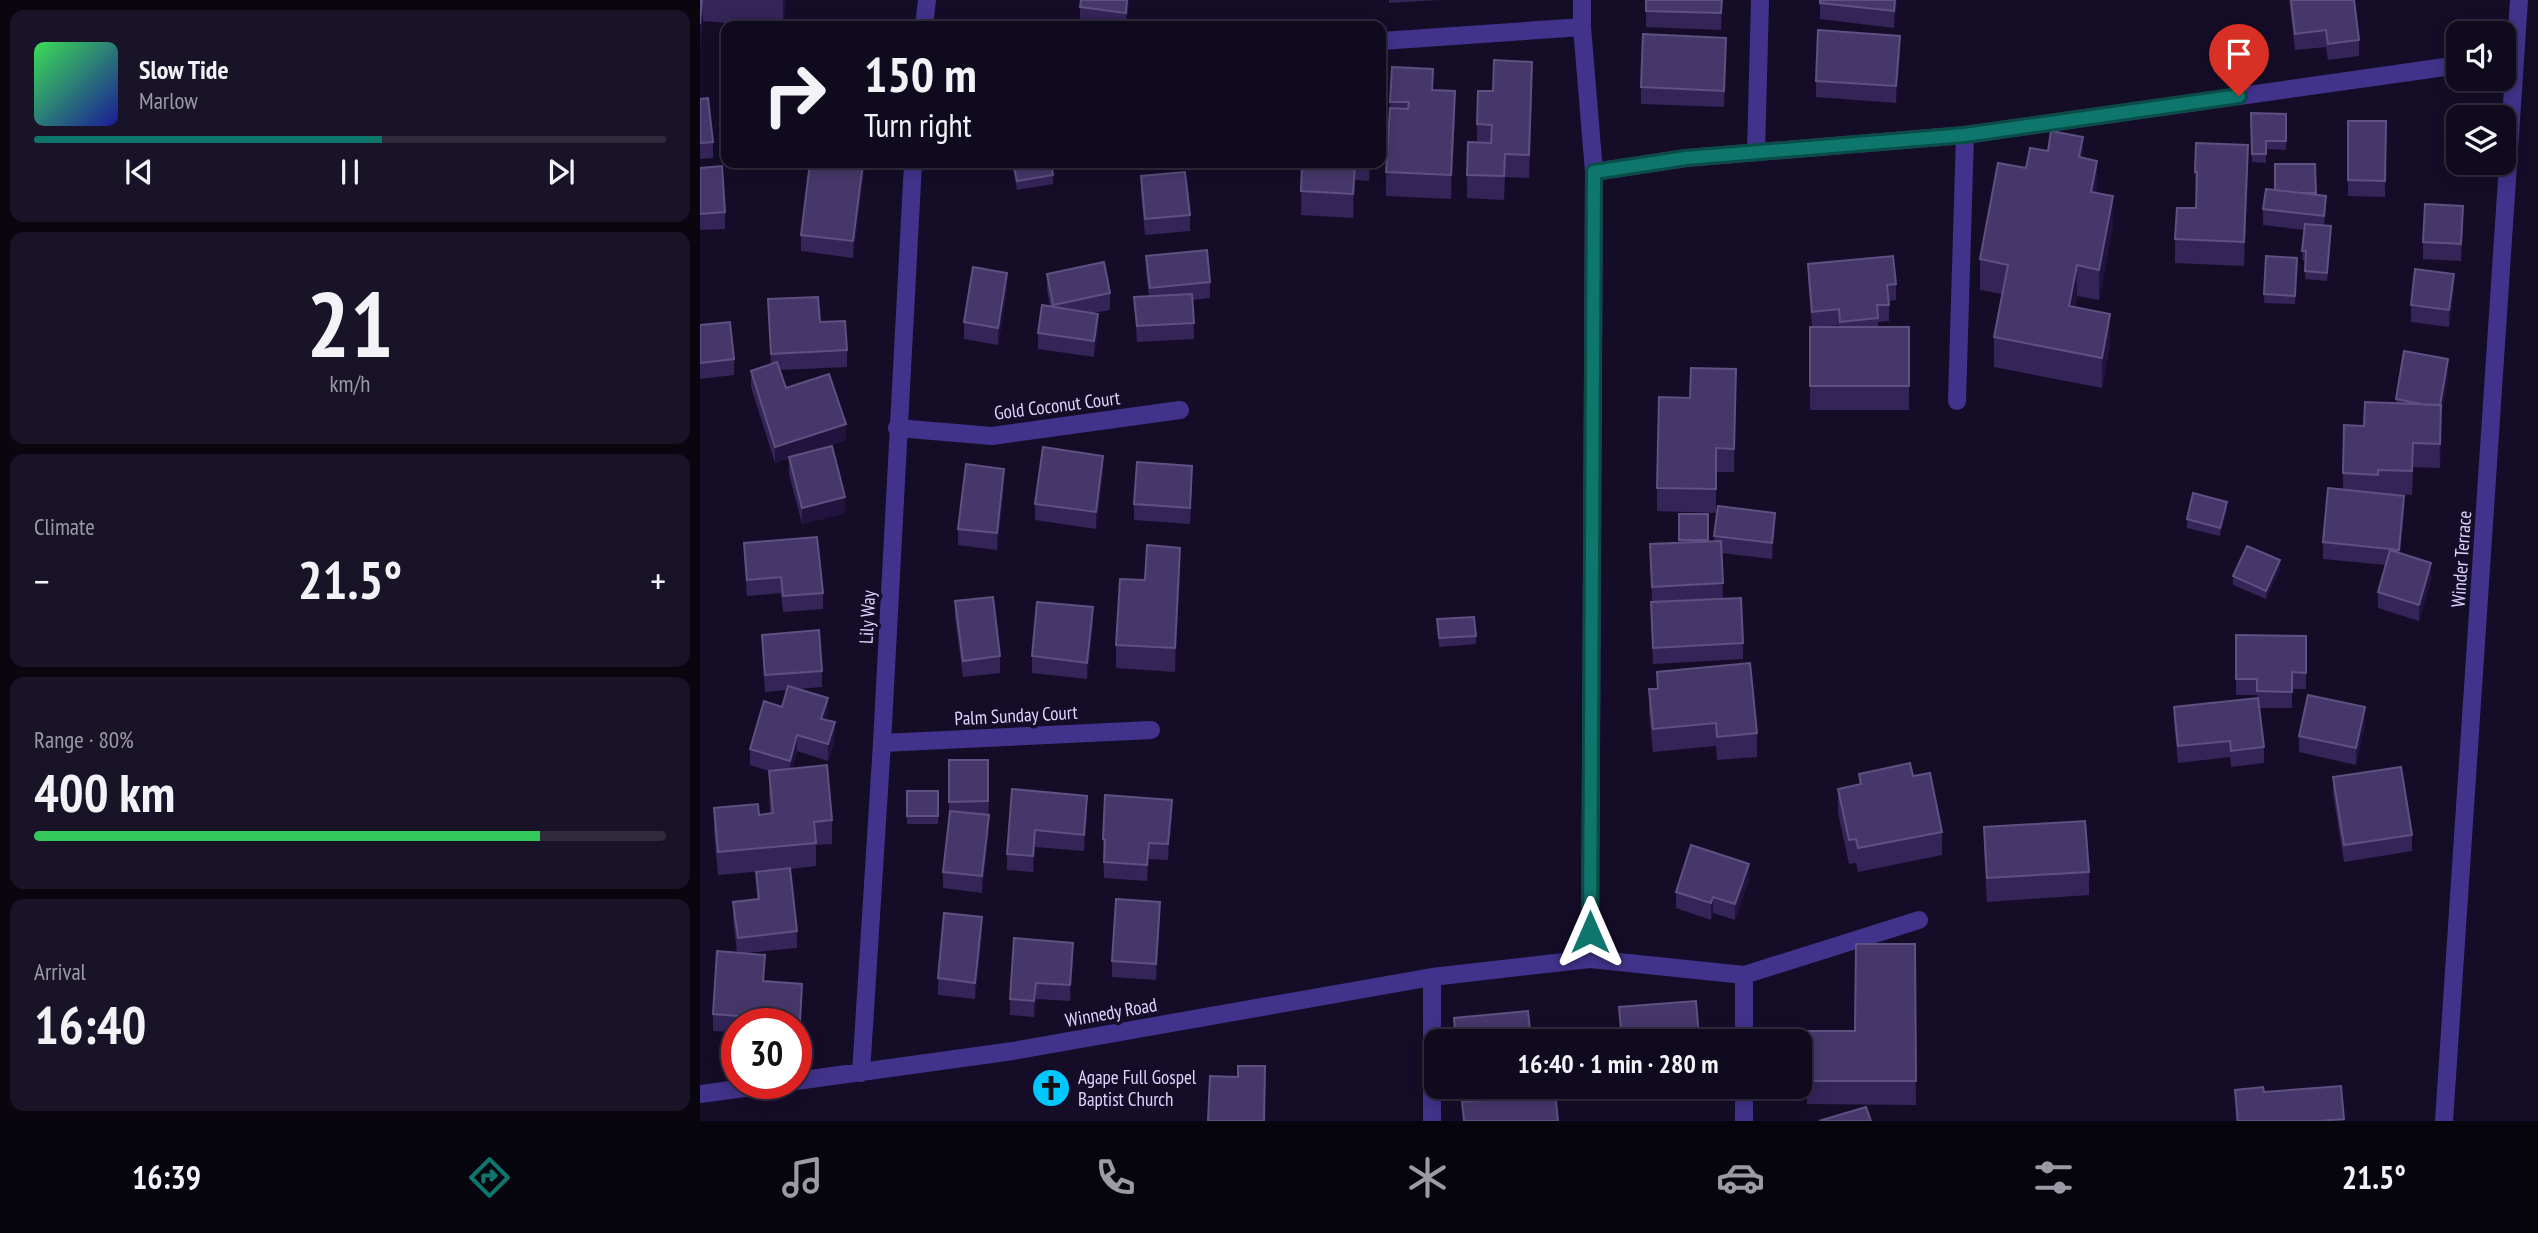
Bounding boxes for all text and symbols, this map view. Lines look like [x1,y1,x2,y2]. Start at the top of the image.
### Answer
map controls [2446,21,2516,175]
button: sound [2446,21,2516,91]
pin [2209,24,2269,96]
icon: arrive [2220,35,2258,73]
text: 150 m [864,42,977,106]
icon: right [749,49,840,140]
text: Slow Tide [139,53,229,86]
text: Marlow [139,86,198,115]
text: Turn right [864,104,972,146]
button: layers [2446,105,2516,175]
icon: previous [120,153,158,191]
icon: pause [331,153,369,191]
icon: next [542,153,580,191]
text: 21 [307,264,394,382]
text: km/h [330,369,370,398]
street label: Gold Coconut Court [993,385,1122,425]
street label: Winder Terrace [2446,510,2476,608]
text: Climate [34,512,95,541]
text: 21.5° [298,546,402,613]
text: − [34,556,50,605]
text: + [650,556,666,605]
street label: Lily Way [854,589,880,644]
street label: Palm Sunday Court [954,700,1079,730]
text: Range · 80% [34,725,134,754]
text: 400 km [34,759,175,826]
position arrow [1553,895,1627,969]
text: Arrival [34,957,86,986]
text: 16:40 [34,991,146,1058]
street label: Winnedy Road [1063,992,1159,1032]
speed limit sign: 30 [721,1008,812,1099]
text: 16:40 · 1 min · 280 m [1518,1047,1718,1080]
place label: Agape Full Gospel Baptist Church [1078,1065,1197,1111]
church icon: Agape Full Gospel Baptist Church [1030,1067,1072,1109]
icon: directions [465,1153,514,1202]
icon: music [778,1153,827,1202]
icon: phone [1091,1153,1140,1202]
icon: climate [1403,1153,1452,1202]
icon: car [1716,1153,1765,1202]
icon: filters [2029,1153,2078,1202]
text: 16:39 [132,1156,201,1198]
text: 21.5° [2342,1156,2406,1198]

